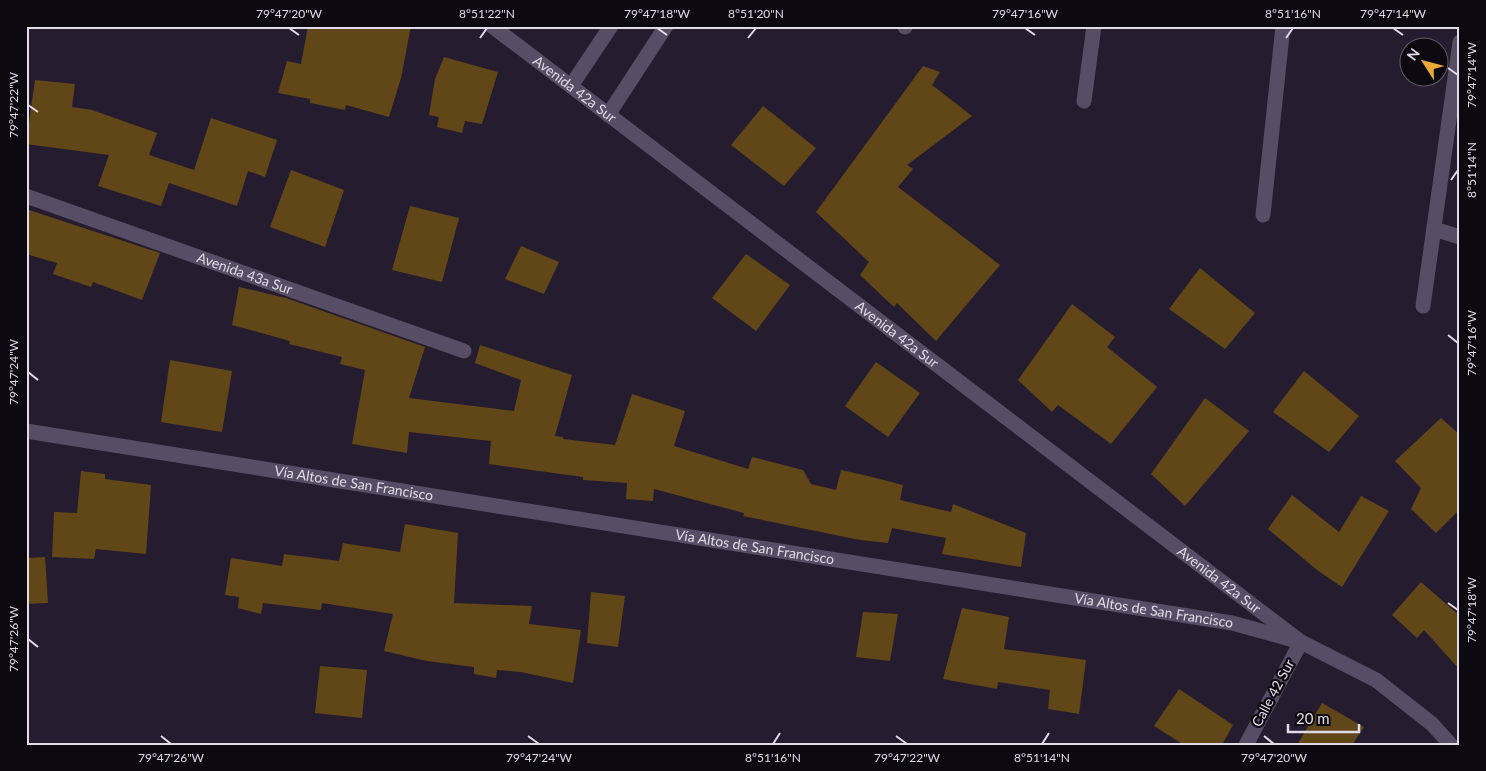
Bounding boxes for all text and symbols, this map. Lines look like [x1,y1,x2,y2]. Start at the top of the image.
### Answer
text: 79°47'20"W [256,6,323,21]
text: 8°51'22"N [459,6,515,21]
text: 79°47'18"W [624,6,691,21]
text: 8°51'20"N [728,6,784,21]
text: 79°47'16"W [992,6,1059,21]
text: 8°51'16"N [1265,6,1321,21]
text: 79°47'14"W [1360,6,1427,21]
north arrow [1398,38,1448,88]
text: 79°47'14"W [1464,41,1479,108]
text: N [1403,45,1423,63]
street label: Avenida 42a Sur [530,52,620,126]
text: 79°47'22"W [6,71,21,138]
text: 8°51'14"N [1464,142,1479,198]
street label: Avenida 43a Sur [195,248,295,298]
street label: Avenida 42a Sur [852,297,942,371]
text: 79°47'16"W [1464,309,1479,376]
text: 79°47'24"W [6,338,21,405]
street label: Vía Altos de San Francisco [273,462,435,504]
street label: Vía Altos de San Francisco [674,526,836,568]
street label: Avenida 42a Sur [1175,542,1264,616]
text: 79°47'18"W [1464,576,1479,643]
street label: Vía Altos de San Francisco [1073,589,1234,631]
text: 79°47'26"W [6,605,21,672]
street label: Calle 42 Sur [1248,656,1297,729]
scale bar [1288,701,1360,733]
text: 20 m [1296,709,1330,727]
text: 79°47'26"W [138,750,205,765]
text: 79°47'24"W [506,750,573,765]
text: 8°51'16"N [745,750,801,765]
text: 79°47'22"W [874,750,941,765]
text: 8°51'14"N [1014,750,1070,765]
text: 79°47'20"W [1241,750,1308,765]

